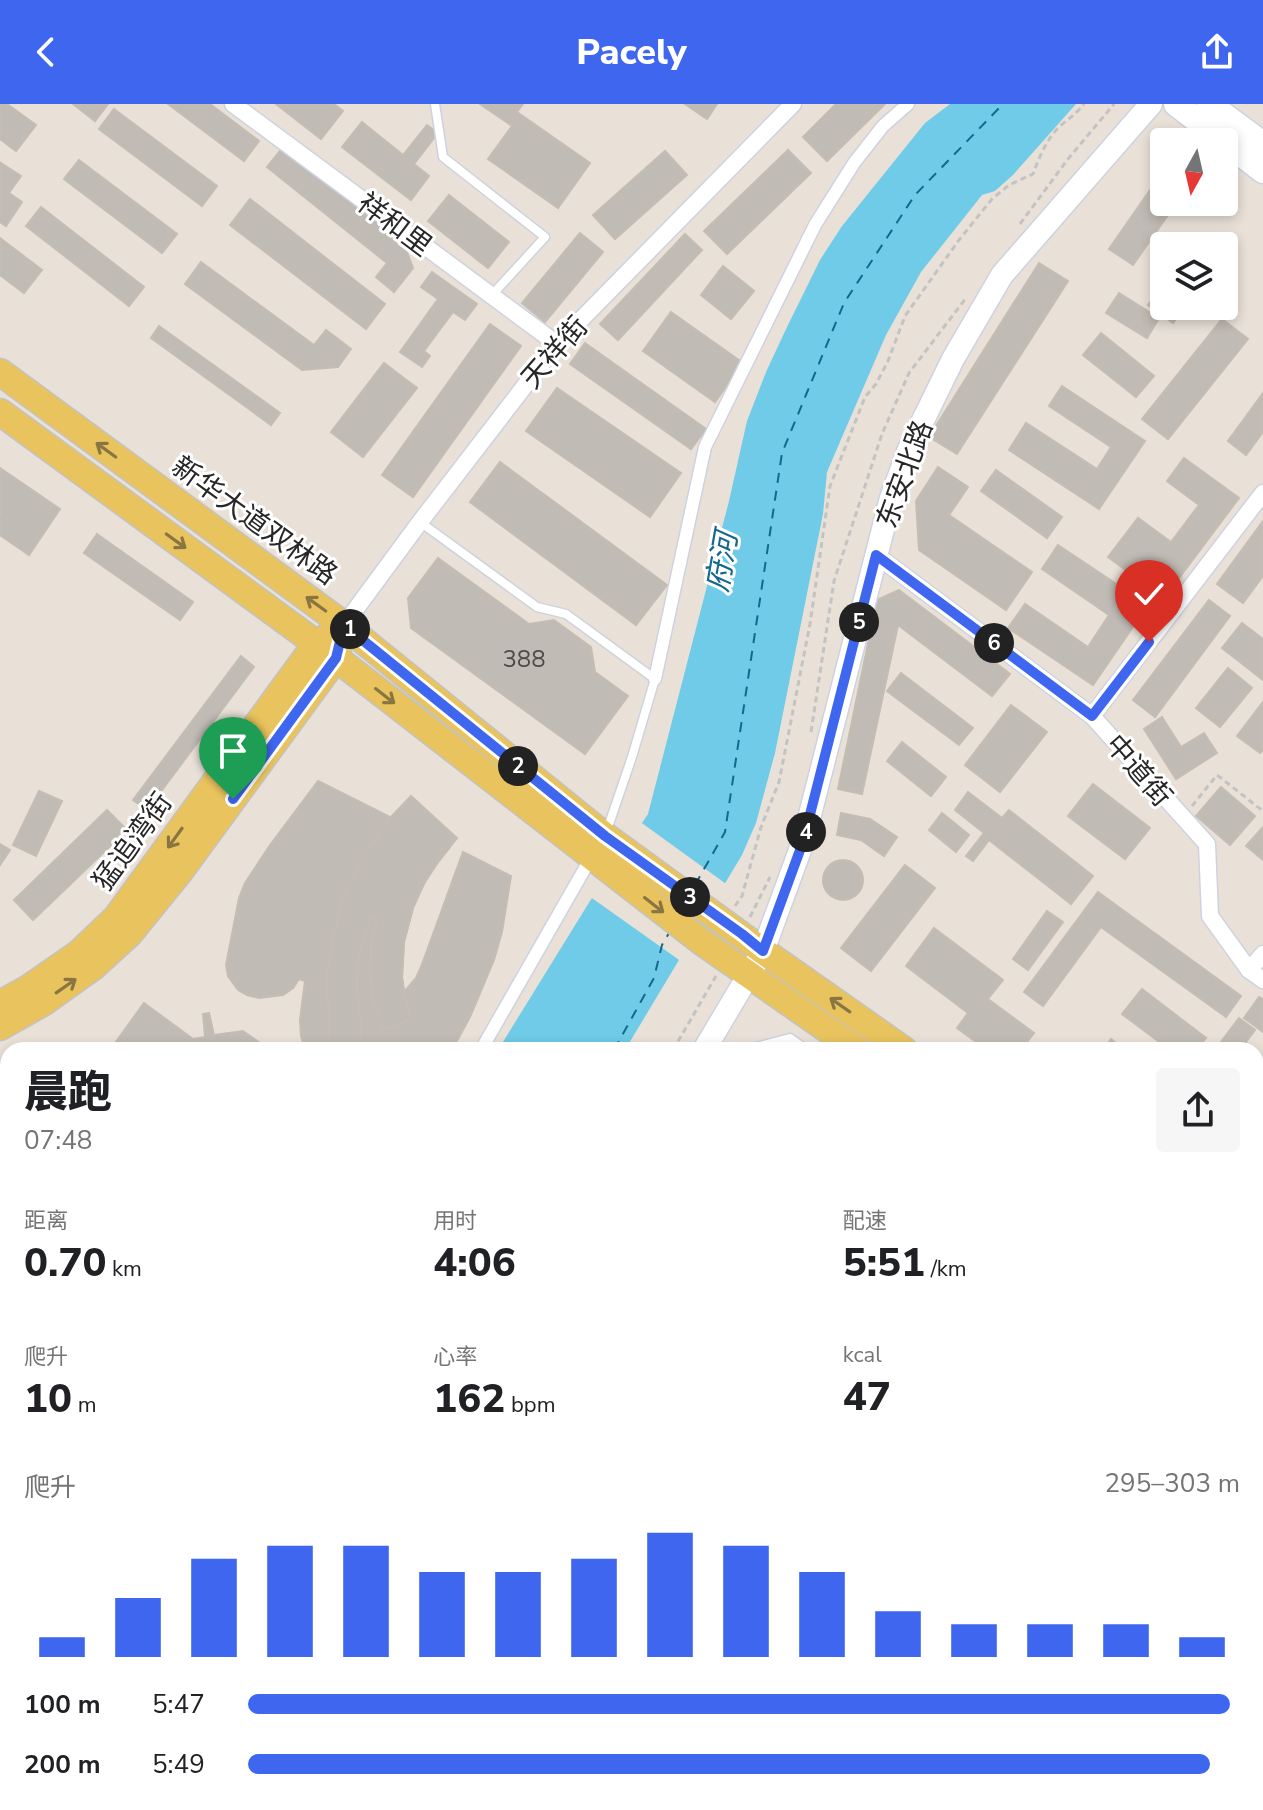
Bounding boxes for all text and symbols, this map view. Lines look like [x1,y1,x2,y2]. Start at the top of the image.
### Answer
text: Pacely [576,28,687,77]
icon: back [24,30,68,74]
icon: share [1195,30,1239,74]
north arrow [1150,128,1238,216]
map controls [1150,128,1238,320]
street label: 祥和里 [349,184,439,265]
button: layers [1150,232,1238,320]
street label: 天祥街 [513,308,597,397]
street label: 东安北路 [868,415,942,533]
one-way arrow [96,442,118,458]
street label: 新华大道双林路 [164,448,345,594]
water label: 府河 [697,524,749,595]
one-way arrow [164,532,186,549]
pin [1115,560,1183,642]
icon: check [1127,572,1171,616]
one-way arrow [306,596,327,613]
pin: 5 [839,602,879,642]
text: 5 [852,607,866,637]
pin: 1 [330,609,370,649]
text: 1 [343,614,357,644]
pin: 6 [974,623,1014,663]
text: 6 [987,628,1001,658]
house number: 388 [502,643,546,675]
one-way arrow [373,687,395,704]
pin [199,717,267,799]
street label: 中道街 [1096,726,1180,815]
icon: arrive [211,729,255,773]
pin: 2 [498,746,538,786]
text: 2 [511,751,525,781]
street label: 猛追湾街 [85,785,181,898]
pin: 4 [786,812,826,852]
text: 4 [799,817,813,847]
one-way arrow [166,826,183,848]
pin: 3 [670,877,710,917]
text: 3 [683,882,697,912]
one-way arrow [643,896,664,913]
one-way arrow [55,978,77,994]
one-way arrow [830,997,852,1013]
text: 晨跑 [24,1063,112,1123]
button: share [1156,1068,1240,1152]
text: 07:48 [24,1123,92,1158]
text: 距离 [24,1206,68,1236]
text: 用时 [433,1206,477,1236]
text: 配速 [843,1206,887,1236]
text: 0.70 [24,1236,106,1290]
text: 4:06 [433,1236,516,1290]
text: 5:51 [843,1236,925,1290]
text: km [106,1254,142,1284]
text: /km [925,1254,967,1284]
text: kcal [843,1340,882,1370]
text: 爬升 [24,1342,68,1372]
text: 心率 [433,1342,477,1372]
text: 47 [843,1370,891,1424]
text: 10 [24,1372,72,1426]
text: 162 [433,1372,505,1426]
text: m [72,1390,97,1420]
text: bpm [505,1390,555,1420]
text: 295–303 m [1104,1466,1240,1501]
text: 爬升 [24,1470,76,1505]
text: 100 m [24,1687,101,1722]
text: 5:47 [152,1687,205,1722]
text: 200 m [24,1747,101,1782]
text: 5:49 [152,1747,205,1782]

